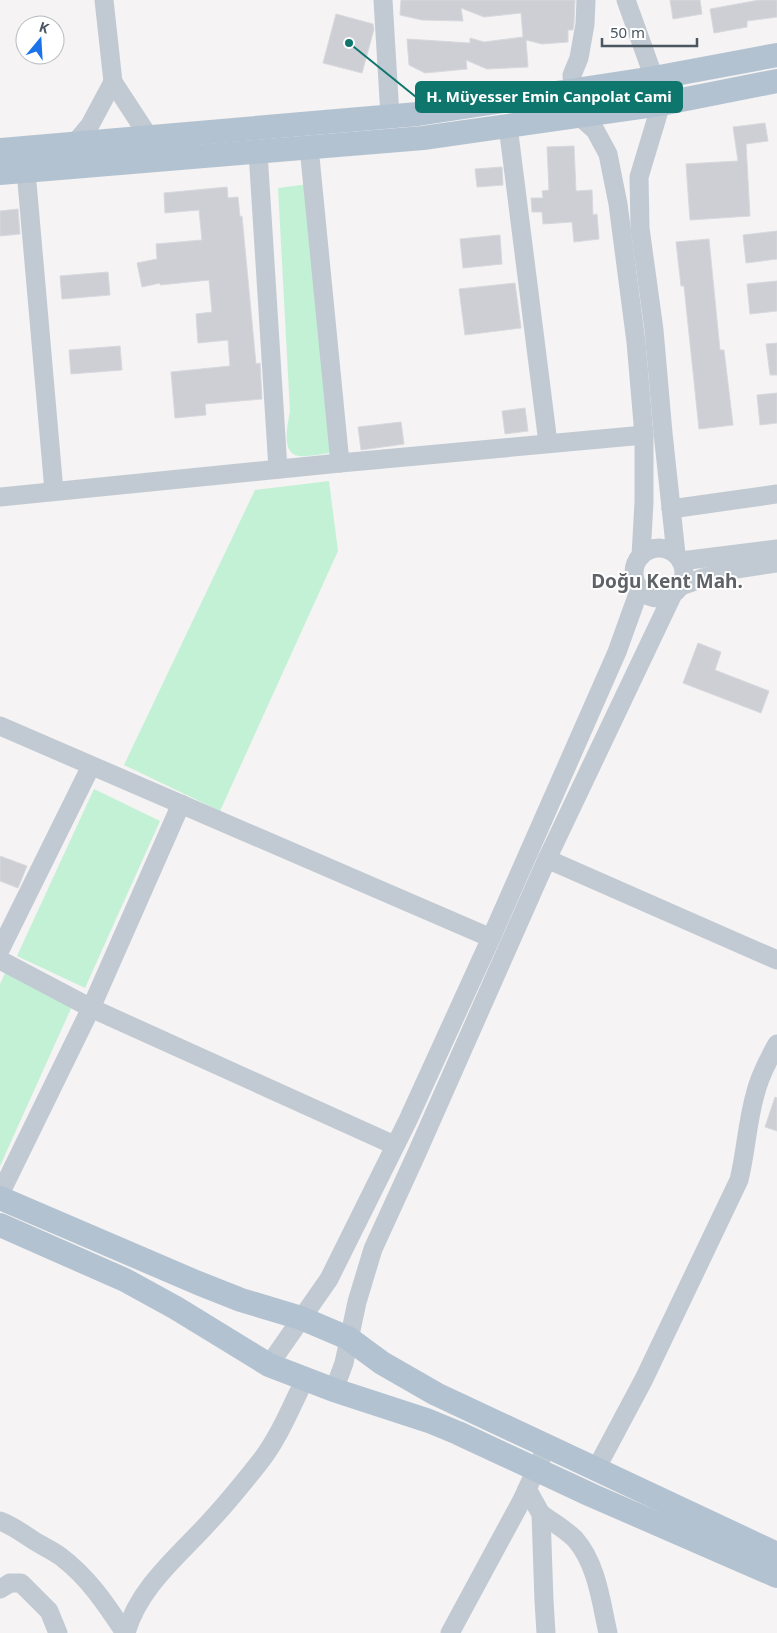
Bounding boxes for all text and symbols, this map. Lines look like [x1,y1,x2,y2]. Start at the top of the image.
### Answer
north arrow [15,15,65,65]
scale bar [602,15,697,47]
text: K [37,17,52,38]
text: 50 m [610,22,645,42]
callout: H. Müyesser Emin Canpolat Cami [416,82,682,112]
text: H. Müyesser Emin Canpolat Cami [426,86,672,106]
district label: Doğu Kent Mah. [591,568,743,594]

